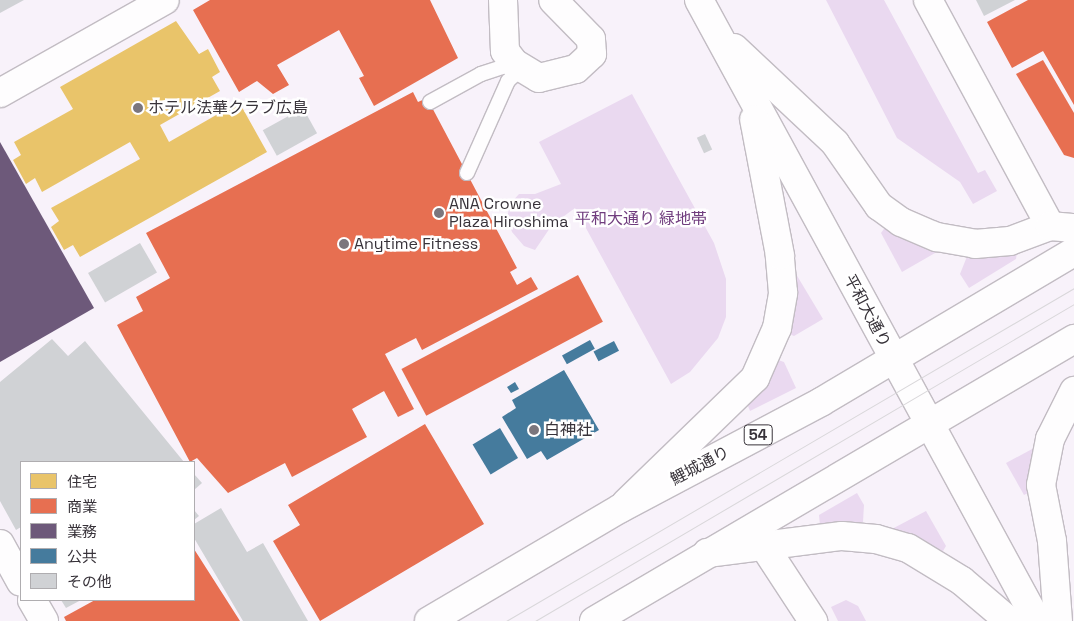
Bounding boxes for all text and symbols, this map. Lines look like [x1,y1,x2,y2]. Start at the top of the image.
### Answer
place label: ホテル法華クラブ広島 [148,98,308,118]
marker: ホテル法華クラブ広島 [132,102,144,114]
place label: ANA Crowne Plaza Hiroshima [449,194,569,232]
marker: ANA Crowne Plaza Hiroshima [433,207,445,219]
park label: 平和大通り 緑地帯 [575,209,707,229]
place label: Anytime Fitness [354,234,478,254]
marker: Anytime Fitness [338,238,350,250]
street label: 平和大通り [840,271,894,351]
place label: 白神社 [544,420,592,440]
road number: 54 [743,422,773,448]
marker: 白神社 [528,424,540,436]
street label: 鯉城通り [667,443,733,489]
legend [20,461,195,601]
text: 住宅 [67,472,97,491]
text: 商業 [67,497,97,516]
text: 業務 [67,522,97,541]
text: 公共 [67,547,97,566]
text: その他 [67,572,112,591]

